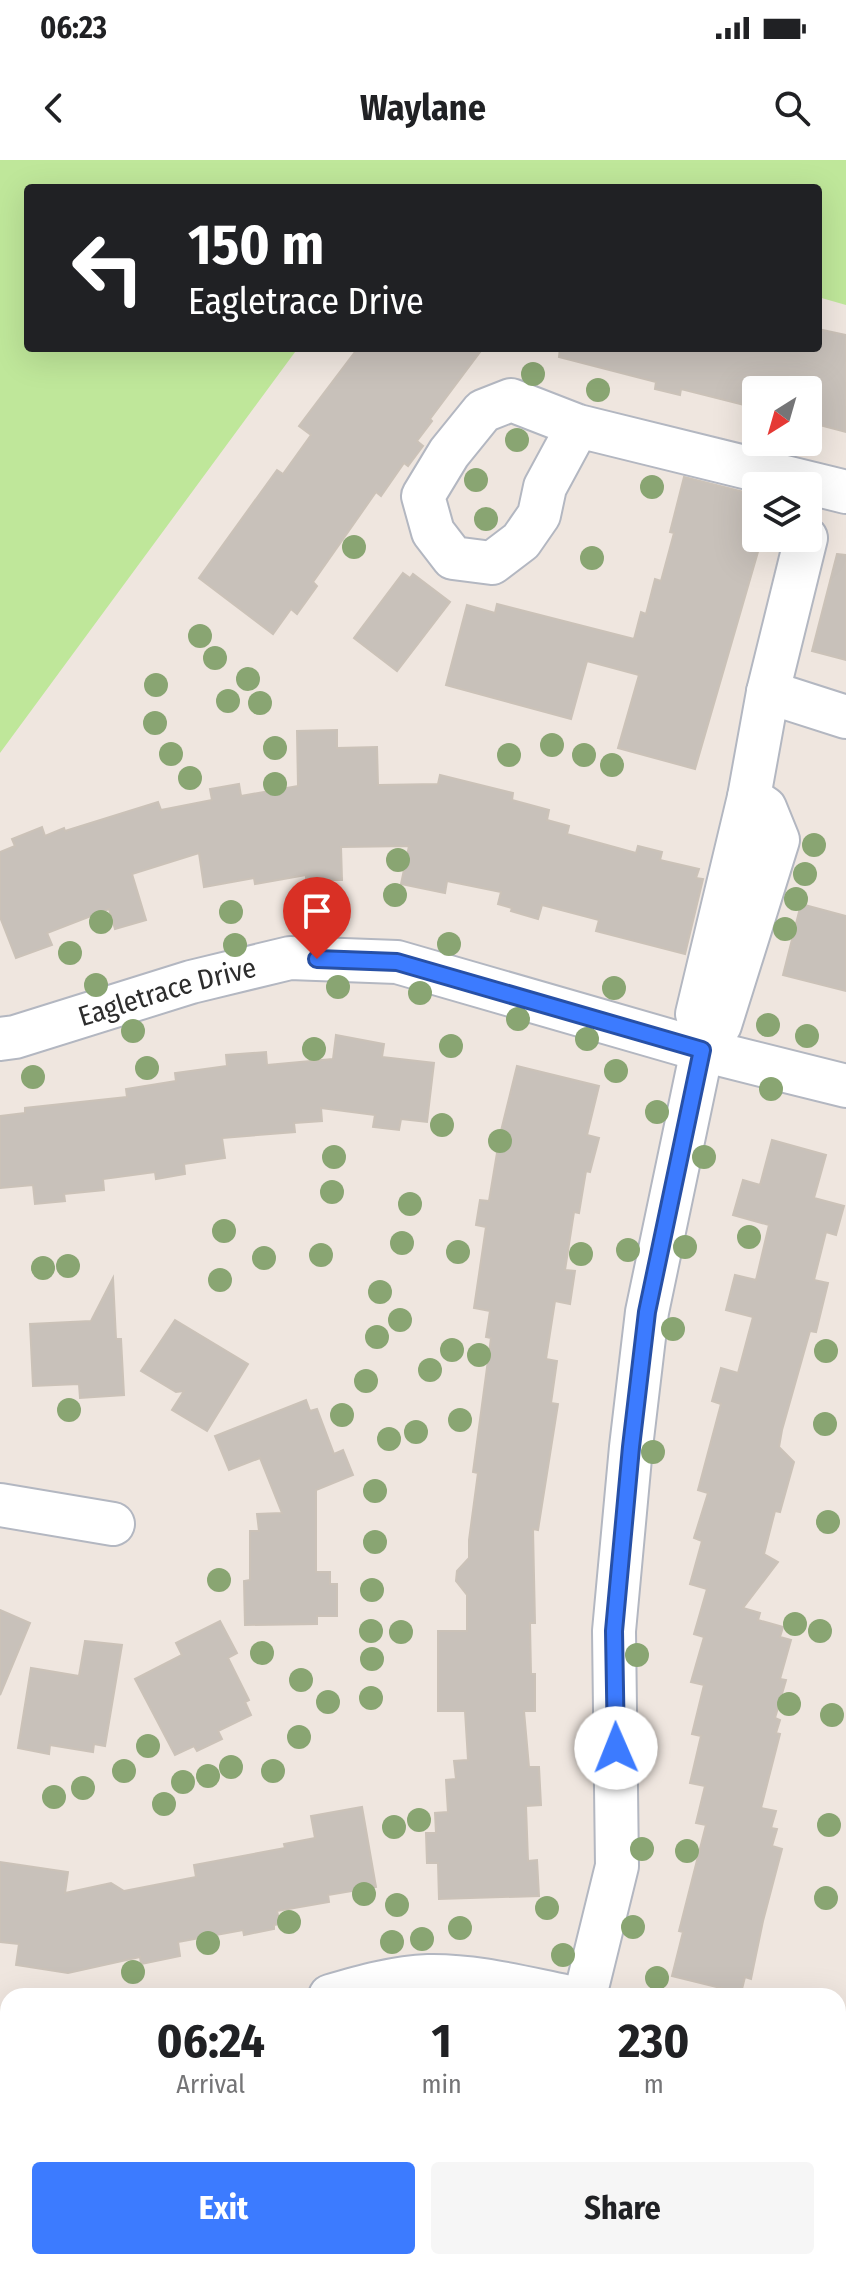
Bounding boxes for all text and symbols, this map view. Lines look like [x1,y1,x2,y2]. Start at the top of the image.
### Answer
text: 06:23 [40,10,107,46]
icon: back [32,86,76,130]
text: Waylane [360,86,486,130]
icon: search [770,86,814,130]
text: 150 m [188,212,324,279]
icon: left [56,216,160,320]
text: Eagletrace Drive [188,280,424,324]
north arrow [742,376,822,456]
map controls [742,376,822,552]
button: layers [742,472,822,552]
pin [283,877,351,959]
icon: arrive [295,889,339,933]
street label: Eagletrace Drive [74,951,259,1033]
position arrow [574,1706,658,1790]
text: 06:24 [157,2012,265,2070]
text: 1 [431,2012,452,2070]
text: 230 [618,2012,689,2070]
text: Arrival [176,2069,245,2100]
text: min [421,2069,462,2100]
text: m [644,2069,664,2100]
button: Exit [32,2162,415,2254]
button: Share [431,2162,814,2254]

